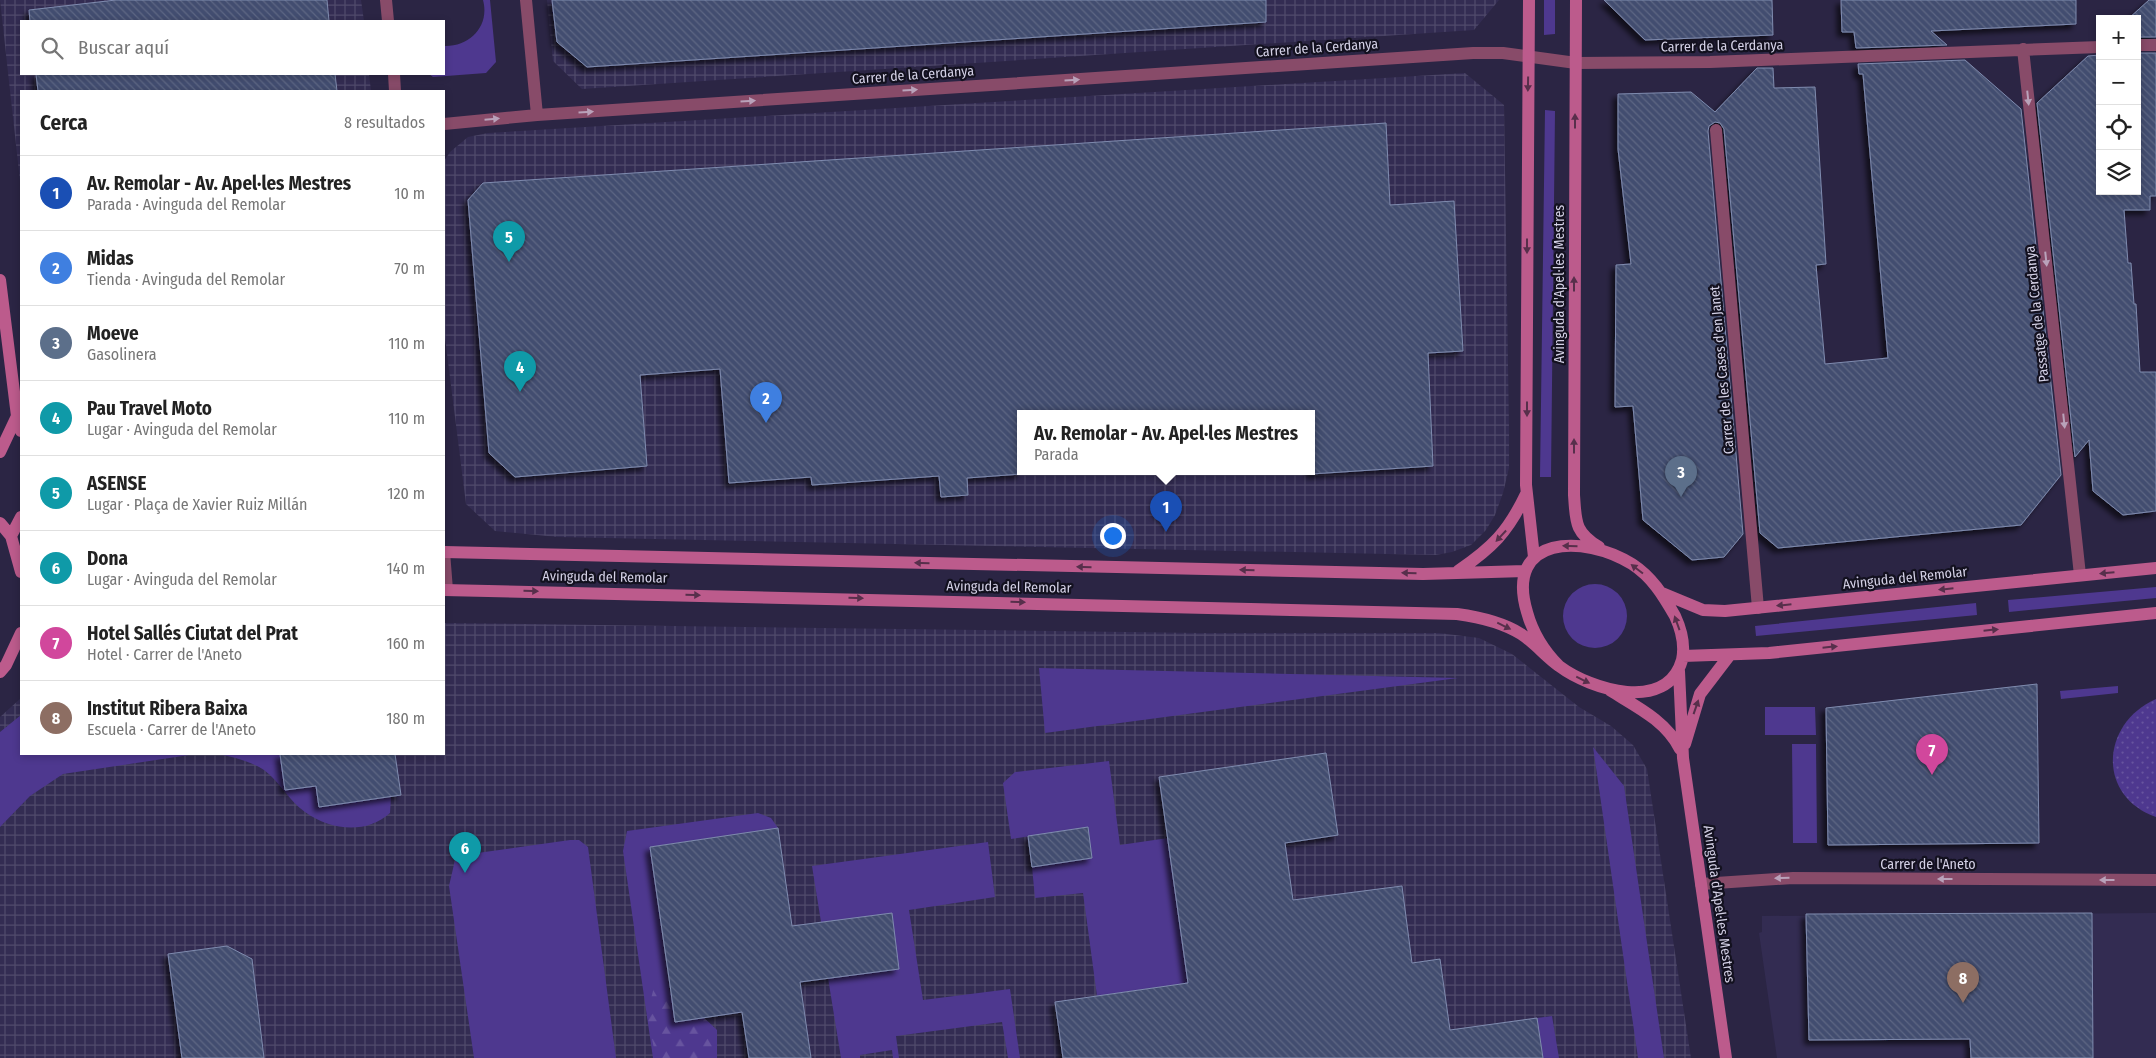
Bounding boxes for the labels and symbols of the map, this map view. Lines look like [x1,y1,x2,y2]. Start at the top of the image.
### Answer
street label: Carrer de la Cerdanya [1255,35,1379,61]
street label: Carrer de la Cerdanya [1661,36,1784,56]
street label: Carrer de la Cerdanya [851,62,975,88]
one-way arrow [1064,75,1080,83]
one-way arrow [1524,76,1532,92]
one-way arrow [902,86,918,94]
one-way arrow [2024,90,2032,106]
one-way arrow [740,97,756,105]
one-way arrow [578,108,594,116]
one-way arrow [1571,113,1579,129]
one-way arrow [485,115,501,123]
street label: Avinguda d'Apel·les Mestres [1551,205,1568,363]
pin: 5 [493,221,525,262]
one-way arrow [1523,238,1531,254]
street label: Passatge de la Cerdanya [2021,245,2053,383]
one-way arrow [2042,251,2050,267]
one-way arrow [1571,275,1579,291]
street label: Carrer de les Cases d'en Janet [1706,285,1738,455]
pin: 4 [504,351,536,392]
pin: 2 [750,382,782,423]
one-way arrow [1523,401,1531,417]
one-way arrow [2060,413,2068,429]
one-way arrow [1570,438,1578,454]
pin: 3 [1665,456,1697,497]
pin: 1 [1150,491,1182,532]
your location [1100,523,1126,549]
one-way arrow [1495,529,1507,541]
one-way arrow [1562,541,1578,549]
one-way arrow [914,559,930,567]
one-way arrow [1076,562,1092,570]
street label: Avinguda del Remolar [1842,563,1968,593]
one-way arrow [1630,564,1644,574]
one-way arrow [1239,566,1255,574]
street label: Avinguda del Remolar [542,567,668,587]
one-way arrow [1401,569,1417,577]
one-way arrow [2099,569,2115,577]
street label: Avinguda del Remolar [946,577,1072,597]
one-way arrow [1937,585,1953,593]
one-way arrow [523,587,539,595]
one-way arrow [686,591,702,599]
one-way arrow [848,594,864,602]
one-way arrow [1011,598,1027,606]
one-way arrow [1776,601,1792,609]
one-way arrow [1673,615,1681,630]
one-way arrow [1497,622,1511,630]
one-way arrow [1984,626,2000,634]
one-way arrow [1822,643,1838,651]
one-way arrow [1576,676,1590,684]
one-way arrow [1693,699,1700,714]
pin: 7 [1916,734,1948,775]
street label: Avinguda d'Apel·les Mestres [1700,824,1738,984]
pin: 6 [449,832,481,873]
street label: Carrer de l'Aneto [1880,856,1976,873]
one-way arrow [1774,875,1790,883]
one-way arrow [1937,875,1953,883]
one-way arrow [2099,876,2115,884]
pin: 8 [1947,962,1979,1003]

